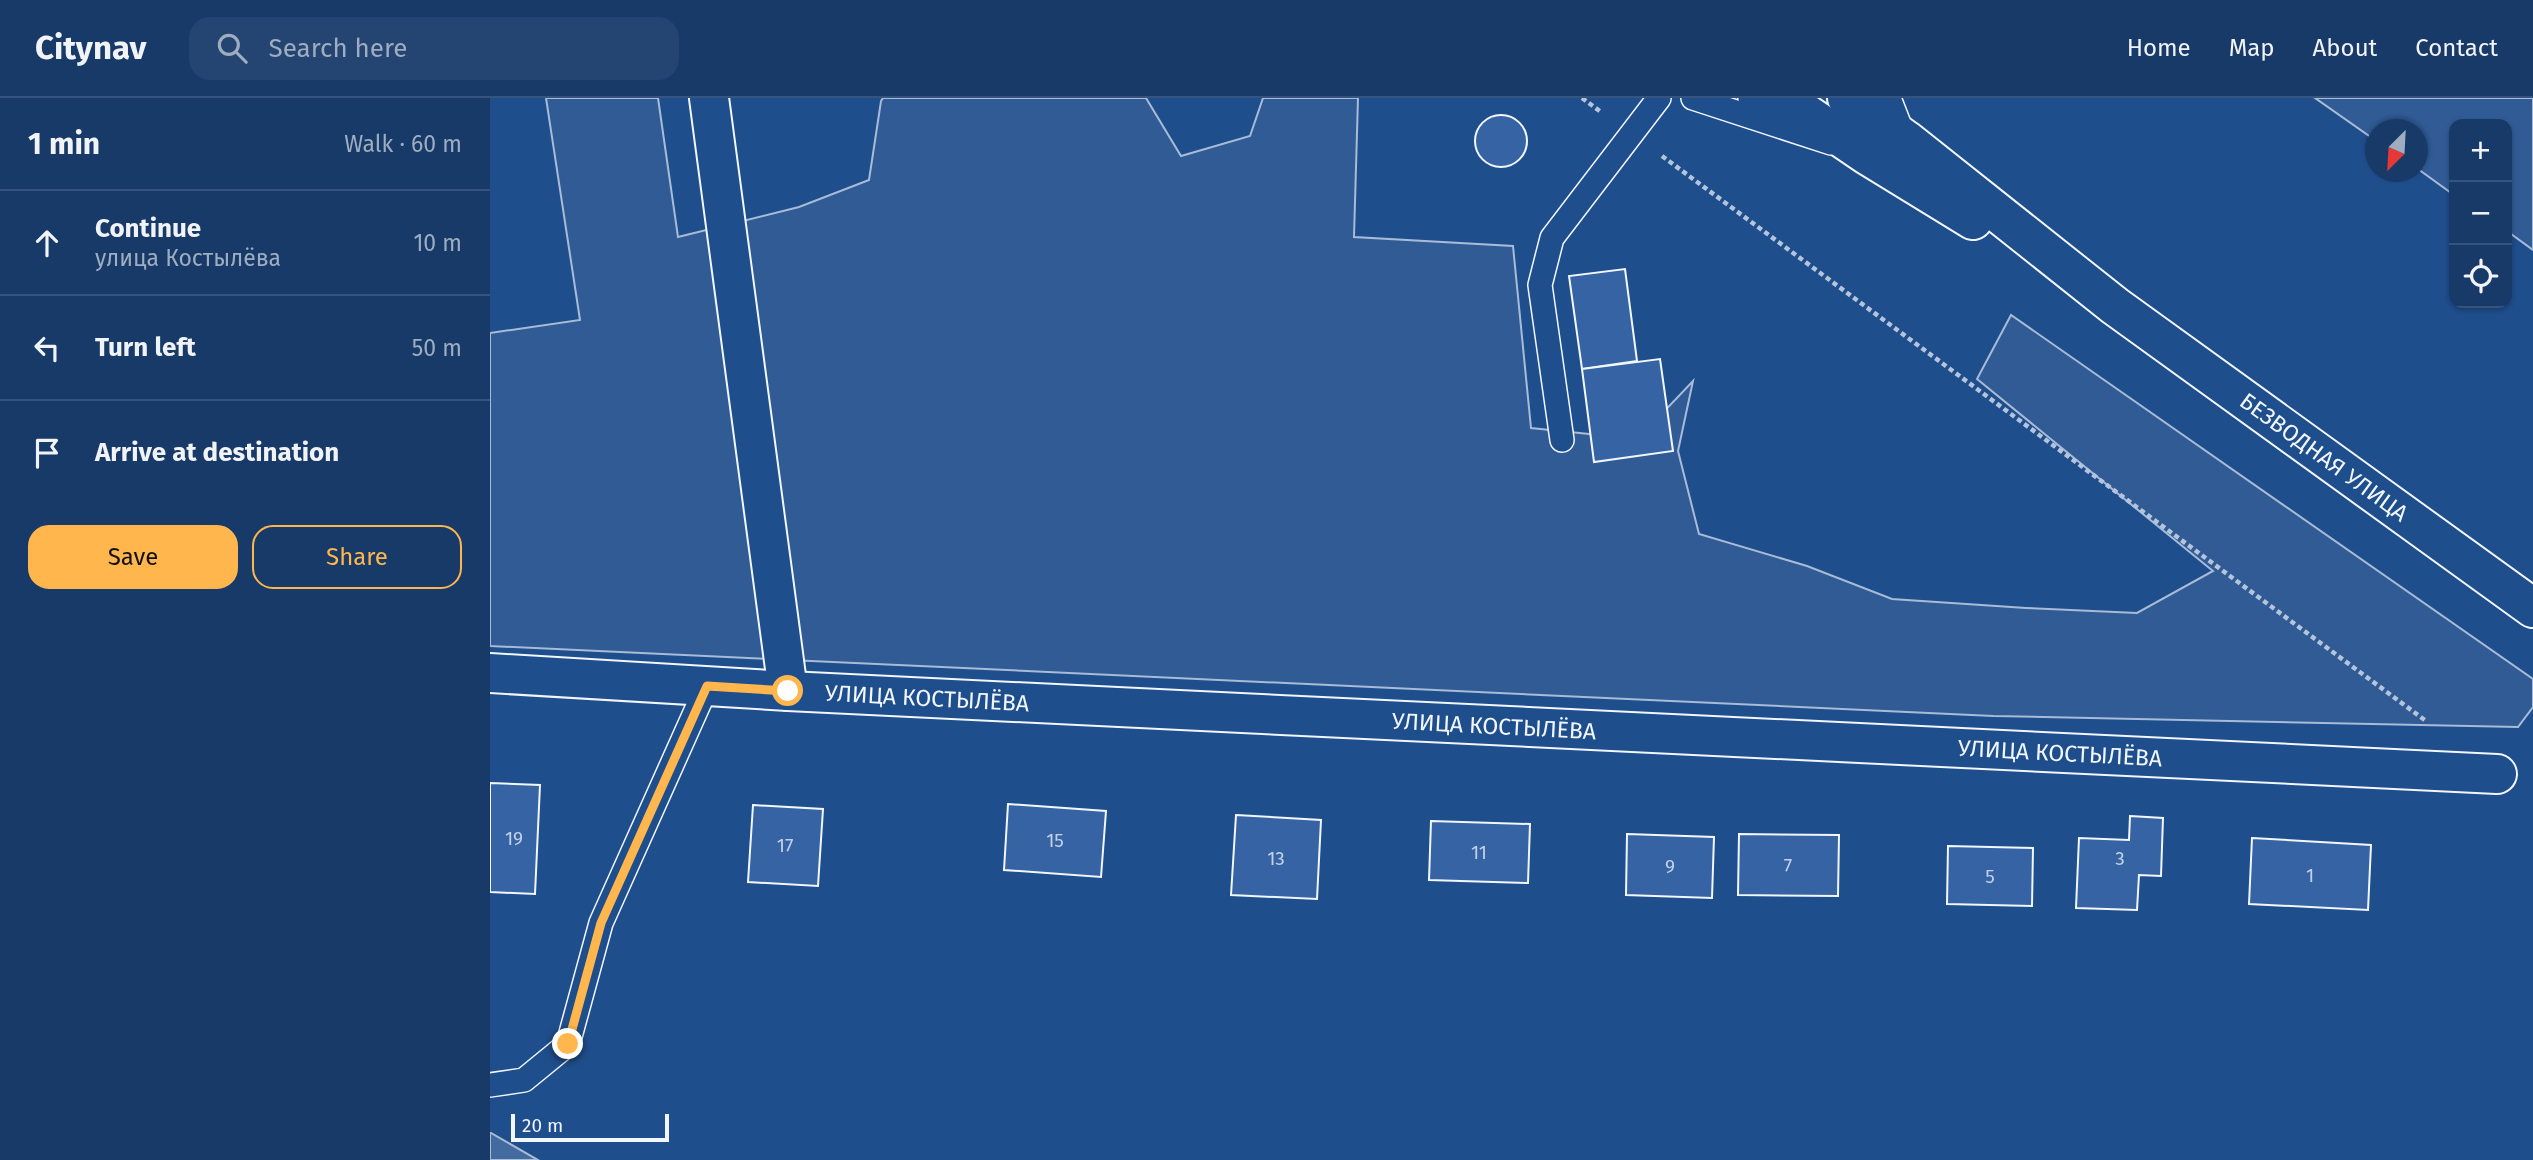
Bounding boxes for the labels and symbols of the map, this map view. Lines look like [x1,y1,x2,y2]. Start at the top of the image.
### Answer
north arrow [2365,119,2428,182]
street label: БЕЗВОДНАЯ УЛИЦА [2234,387,2414,528]
route start [772,675,803,706]
street label: УЛИЦА КОСТЫЛЁВА [824,679,1031,717]
street label: УЛИЦА КОСТЫЛЁВА [1391,707,1598,745]
street label: УЛИЦА КОСТЫЛЁВА [1957,734,2164,772]
house number: 19 [505,827,523,850]
house number: 15 [1046,829,1064,852]
house number: 17 [777,834,793,857]
house number: 11 [1471,841,1487,864]
house number: 13 [1267,847,1285,870]
house number: 3 [2115,847,2125,870]
house number: 7 [1784,854,1792,877]
house number: 9 [1665,855,1675,878]
house number: 1 [2306,864,2314,887]
house number: 5 [1985,865,1995,888]
route end [552,1028,583,1059]
scale bar [511,1111,668,1143]

